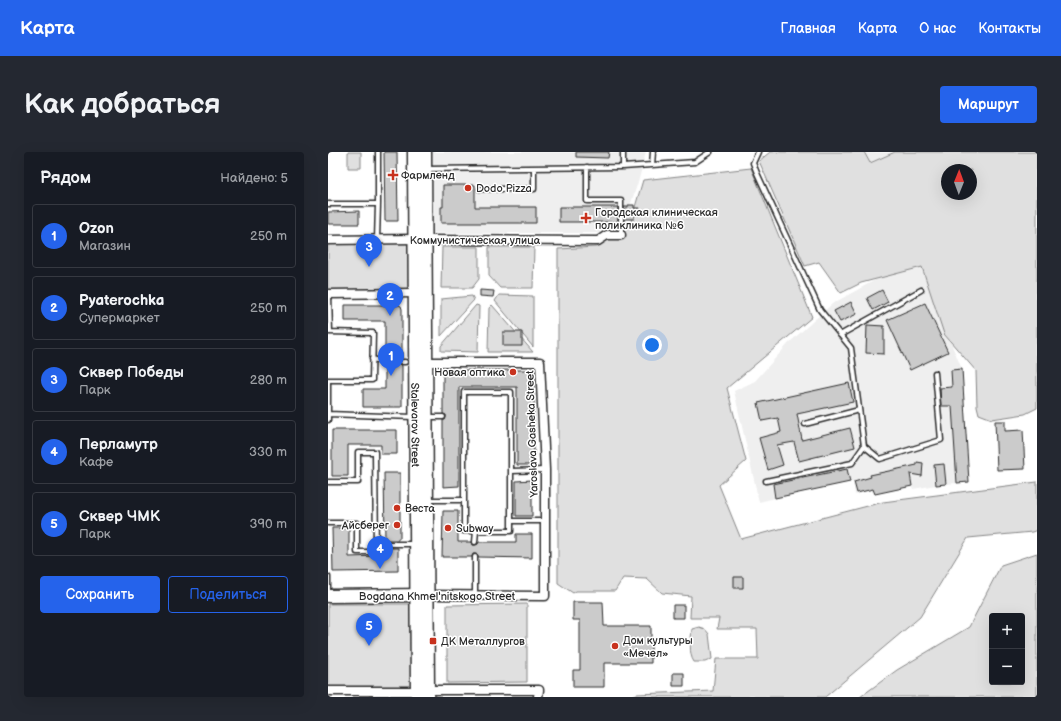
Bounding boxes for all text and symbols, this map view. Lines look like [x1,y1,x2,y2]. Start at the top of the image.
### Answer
text: Карта [20,17,74,40]
text: Главная [781,20,836,37]
text: Карта [858,20,897,37]
text: О нас [919,20,956,37]
text: Контакты [978,20,1041,37]
button: Маршрут [940,86,1037,123]
text: Как добраться [24,88,221,121]
north arrow [941,164,977,200]
text: Рядом [40,168,91,188]
place label: Фармленд [401,169,455,182]
text: Найдено: 5 [220,170,288,186]
marker: Фармленд [388,170,398,180]
place label: Dodo Pizza [476,182,532,195]
marker: Dodo Pizza [463,183,473,193]
place label: Городская клиническая поликлиника №6 [595,206,718,232]
marker: Городская клиническая поликлиника №6 [580,212,592,224]
text: Ozon [79,219,114,238]
text: 1 [51,228,57,244]
text: 250 m [250,228,287,244]
pin: 3 [356,234,382,267]
street label: Коммунистическая улица [410,234,541,247]
text: Магазин [79,238,131,254]
pin: 2 [377,283,403,316]
text: Pyaterochka [79,291,164,310]
text: 2 [50,300,58,316]
text: 250 m [250,300,287,316]
text: Супермаркет [79,310,160,326]
your location [642,335,662,355]
pin: 1 [378,343,404,376]
text: Сквер Победы [79,363,184,382]
place label: Новая оптика [434,366,505,379]
marker: Новая оптика [508,367,518,377]
street label: Yaroslava Gasheka Street [523,370,541,499]
text: 3 [50,372,58,388]
text: 280 m [250,372,287,388]
text: Парк [79,382,111,398]
street label: Stalevarov Street [409,383,422,468]
text: Перламутр [79,435,158,454]
text: 4 [50,444,58,460]
text: 330 m [249,444,287,460]
text: Кафе [79,454,113,470]
place label: Веста [405,502,435,515]
marker: Веста [392,503,402,513]
text: Сквер ЧМК [79,507,160,526]
text: 5 [50,516,58,532]
text: 390 m [250,516,287,532]
place label: Айсберег [341,519,390,532]
marker: Айсберег [392,520,402,530]
place label: Subway [456,522,493,535]
marker: Subway [443,523,453,533]
text: Парк [79,526,111,542]
pin: 4 [367,536,393,569]
button: Сохранить [40,576,160,613]
button: Поделиться [168,576,288,613]
street label: Bogdana Khmel'nitskogo Street [359,590,516,603]
pin: 5 [356,613,382,646]
map controls [989,613,1025,685]
button: + [989,613,1025,649]
place label: Дом культуры «Мечел» [623,634,693,660]
place label: ДК Металлургов [441,635,525,648]
marker: ДК Металлургов [428,636,438,646]
marker: Дом культуры «Мечел» [610,641,620,651]
button: − [989,649,1025,685]

